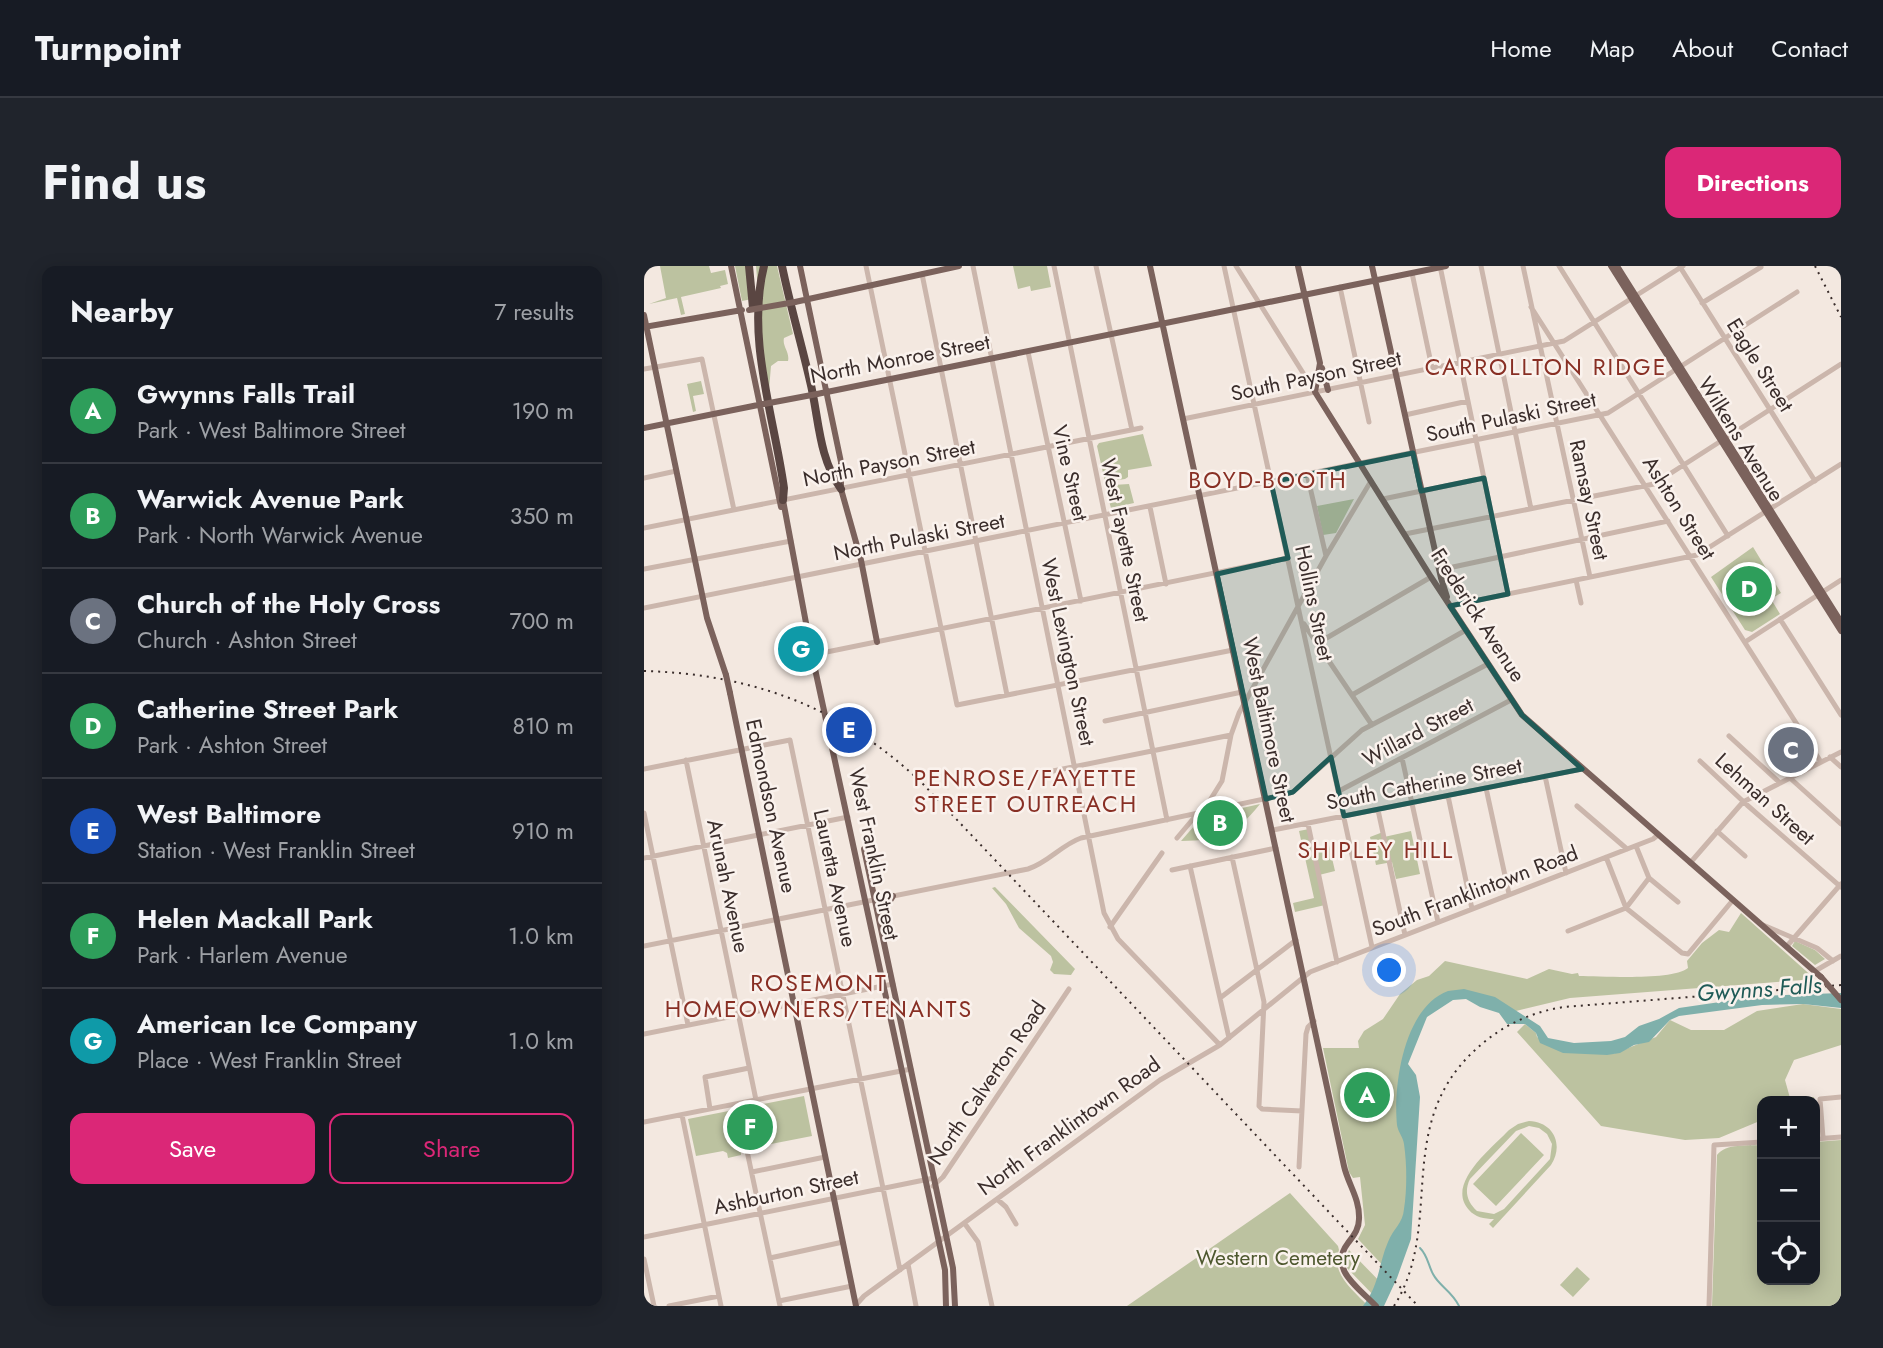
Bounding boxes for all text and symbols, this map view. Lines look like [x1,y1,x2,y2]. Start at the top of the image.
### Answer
text: Turnpoint [35,25,181,72]
text: Home [1490,31,1552,66]
text: Map [1590,31,1634,66]
text: About [1672,31,1733,66]
text: Contact [1771,31,1848,66]
text: Find us [42,147,206,217]
button: Directions [1665,147,1841,218]
text: Nearby [70,290,173,333]
text: 7 results [494,295,574,329]
street label: Eagle Street [1719,312,1801,418]
street label: North Monroe Street [808,327,992,391]
street label: South Payson Street [1228,343,1404,409]
district label: CARROLLTON RIDGE [1425,350,1667,384]
street label: Wilkens Avenue [1691,371,1791,507]
text: Gwynns Falls Trail [137,375,355,413]
street label: South Pulaski Street [1423,384,1599,450]
text: A [85,394,101,428]
text: 190 m [512,394,574,428]
text: Park · West Baltimore Street [137,413,406,447]
street label: Vine Street [1044,422,1096,524]
street label: North Payson Street [800,432,978,494]
street label: Ramsay Street [1562,437,1616,563]
street label: Ashton Street [1635,450,1723,566]
street label: West Fayette Street [1093,455,1157,625]
district label: BOYD-BOOTH [1188,463,1348,497]
text: Warwick Avenue Park [137,480,404,518]
text: B [85,499,101,533]
text: 350 m [510,499,574,533]
street label: North Pulaski Street [831,506,1007,568]
text: Park · North Warwick Avenue [137,518,423,552]
street label: Hollins Street [1287,542,1341,664]
street label: Frederick Avenue [1423,542,1533,688]
street label: West Lexington Street [1033,556,1103,748]
pin: D [1726,563,1772,615]
text: Church of the Holy Cross [137,585,440,623]
text: C [85,604,101,638]
text: 700 m [509,604,574,638]
text: Church · Ashton Street [137,623,357,657]
pin: G [778,623,824,675]
street label: West Baltimore Street [1235,635,1303,825]
text: Catherine Street Park [137,690,399,728]
street label: Willard Street [1357,690,1479,774]
pin: E [826,704,872,756]
text: D [85,709,101,743]
text: 810 m [512,709,574,743]
street label: Edmondson Avenue [738,716,804,896]
pin: C [1768,724,1814,776]
text: Park · Ashton Street [137,728,327,762]
street label: Lehman Street [1708,746,1822,852]
street label: South Catherine Street [1324,750,1524,818]
district label: PENROSE/FAYETTE STREET OUTREACH [914,761,1138,821]
street label: West Franklin Street [841,765,907,943]
text: West Baltimore [137,795,321,833]
pin: B [1197,797,1243,849]
street label: Lauretta Avenue [806,806,864,950]
text: E [86,814,100,848]
text: 910 m [512,814,574,848]
street label: Arunah Avenue [699,816,757,956]
text: Station · West Franklin Street [137,833,415,867]
district label: SHIPLEY HILL [1298,833,1454,867]
street label: South Franklintown Road [1368,838,1582,944]
text: Helen Mackall Park [137,900,373,938]
text: F [87,919,99,953]
text: 1.0 km [508,919,574,953]
text: Park · Harlem Avenue [137,938,348,972]
your location [1372,953,1406,987]
district label: ROSEMONT HOMEOWNERS/TENANTS [665,966,973,1026]
water label: Gwynns Falls [1695,968,1824,1010]
street label: North Calverton Road [921,995,1053,1171]
text: American Ice Company [137,1005,417,1043]
text: G [84,1024,102,1058]
text: 1.0 km [508,1024,574,1058]
text: Place · West Franklin Street [137,1043,401,1077]
street label: North Franklintown Road [971,1049,1167,1203]
pin: A [1344,1069,1390,1121]
map controls [1757,1096,1820,1285]
button: + [1757,1096,1820,1159]
pin: F [727,1101,773,1153]
button: Save [70,1113,315,1184]
button: Share [329,1113,574,1184]
button: − [1757,1159,1820,1222]
street label: Ashburton Street [711,1162,861,1222]
button: locate [1757,1222,1820,1285]
park label: Western Cemetery [1196,1243,1361,1273]

